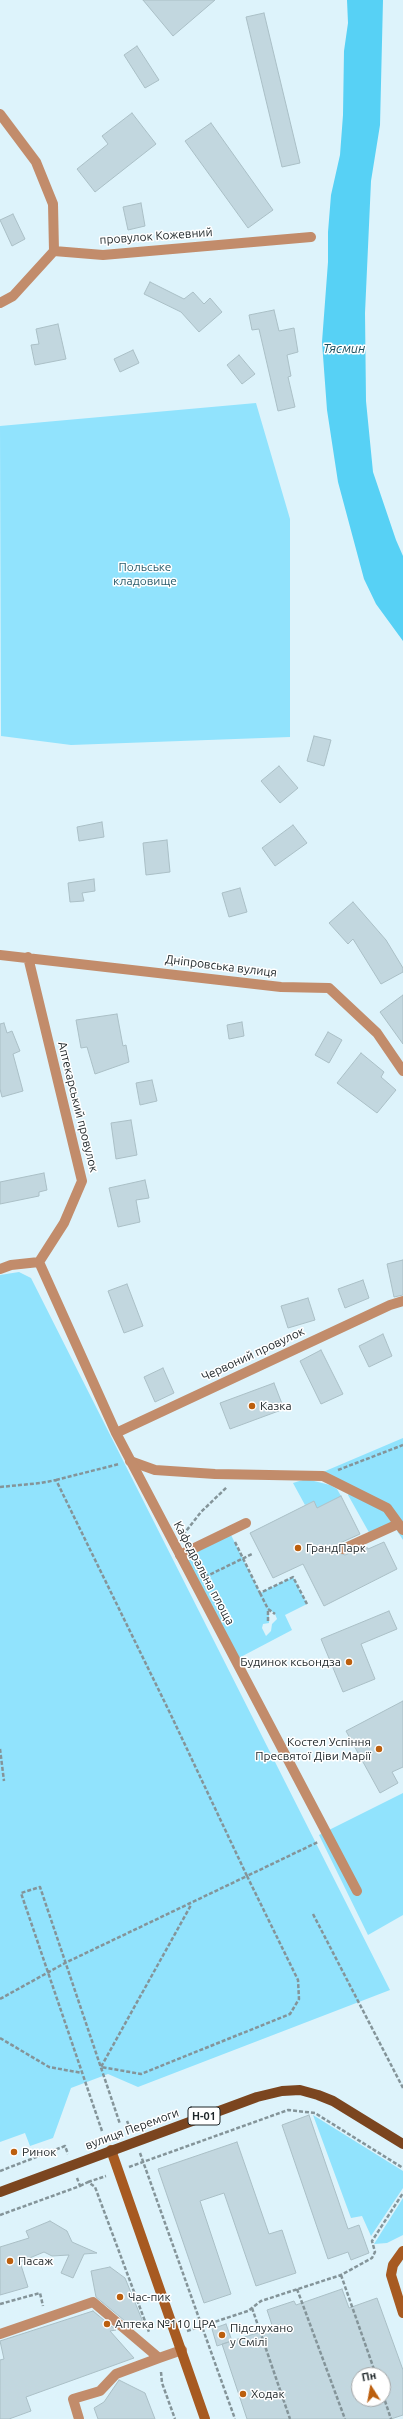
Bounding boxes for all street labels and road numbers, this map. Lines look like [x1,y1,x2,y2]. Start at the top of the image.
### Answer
street label: провулок Кожевний [99,225,213,247]
street label: Дніпровська вулиця [164,952,278,980]
street label: Аптекарський провулок [55,1040,101,1174]
street label: Червоний провулок [199,1324,307,1384]
street label: Кафедральна площа [171,1519,237,1627]
street label: вулиця Перемоги [83,2105,181,2153]
road number: Н-01 [188,2107,220,2125]

